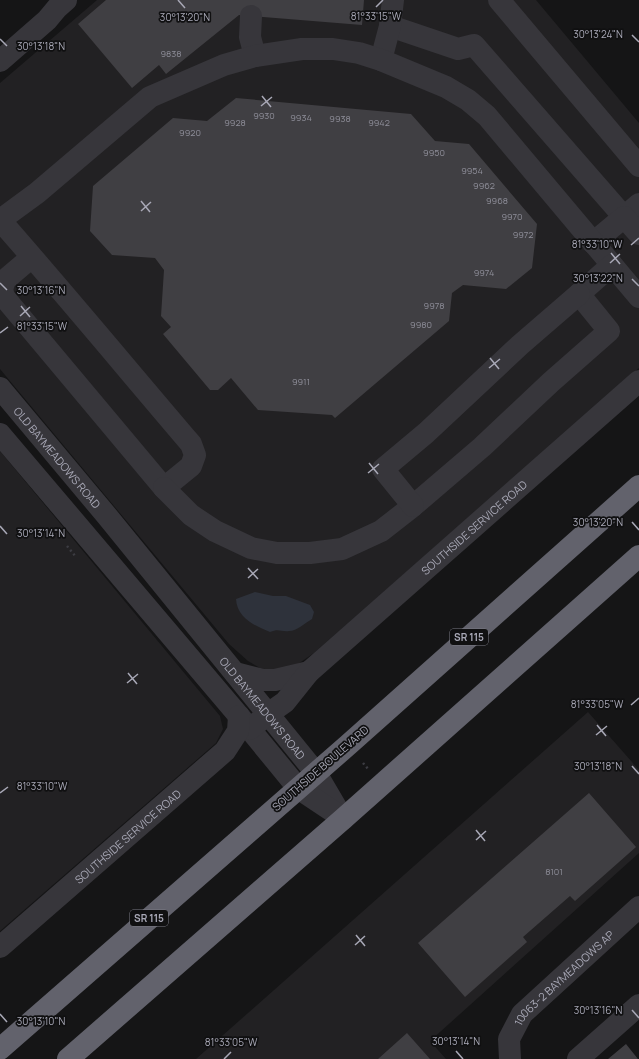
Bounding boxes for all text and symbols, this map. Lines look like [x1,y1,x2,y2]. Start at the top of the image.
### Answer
text: 81°33'15"W [351,9,402,23]
text: 30°13'20"N [160,10,210,24]
text: 30°13'24"N [573,27,623,41]
text: 30°13'18"N [17,39,65,53]
house number: 9838 [160,47,182,60]
house number: 9930 [253,109,275,122]
house number: 9934 [290,111,312,124]
house number: 9938 [329,112,351,125]
house number: 9928 [224,116,246,129]
house number: 9942 [368,116,390,129]
house number: 9920 [179,126,201,139]
house number: 9950 [423,146,445,159]
house number: 9954 [461,164,483,177]
house number: 9962 [473,179,495,192]
house number: 9968 [486,194,508,207]
house number: 9970 [501,210,523,223]
house number: 9972 [513,228,533,241]
text: 81°33'10"W [572,237,623,251]
house number: 9974 [474,266,494,279]
text: 30°13'22"N [573,271,623,285]
text: 30°13'16"N [17,283,65,297]
house number: 9978 [424,299,444,312]
house number: 9980 [410,318,432,331]
text: 81°33'15"W [17,319,68,333]
house number: 9911 [292,375,310,388]
street label: OLD BAYMEADOWS ROAD [11,403,105,511]
street label: SOUTHSIDE SERVICE ROAD [417,476,530,578]
text: 30°13'20"N [573,515,623,529]
text: 30°13'14"N [17,526,65,540]
road number: SR 115 [450,629,488,645]
street label: OLD BAYMEADOWS ROAD [217,653,309,762]
text: 81°33'05"W [571,697,624,711]
street label: SOUTHSIDE BOULEVARD [269,722,371,814]
text: 30°13'18"N [574,759,622,773]
text: 81°33'10"W [17,779,68,793]
street label: SOUTHSIDE SERVICE ROAD [71,786,184,886]
house number: 8101 [545,865,563,878]
road number: SR 115 [130,910,168,926]
street label: 10063-2 BAYMEADOWS AP [510,926,617,1028]
text: 30°13'16"N [574,1003,622,1017]
text: 30°13'10"N [17,1014,65,1028]
text: 30°13'14"N [432,1034,480,1048]
text: 81°33'05"W [205,1035,258,1049]

